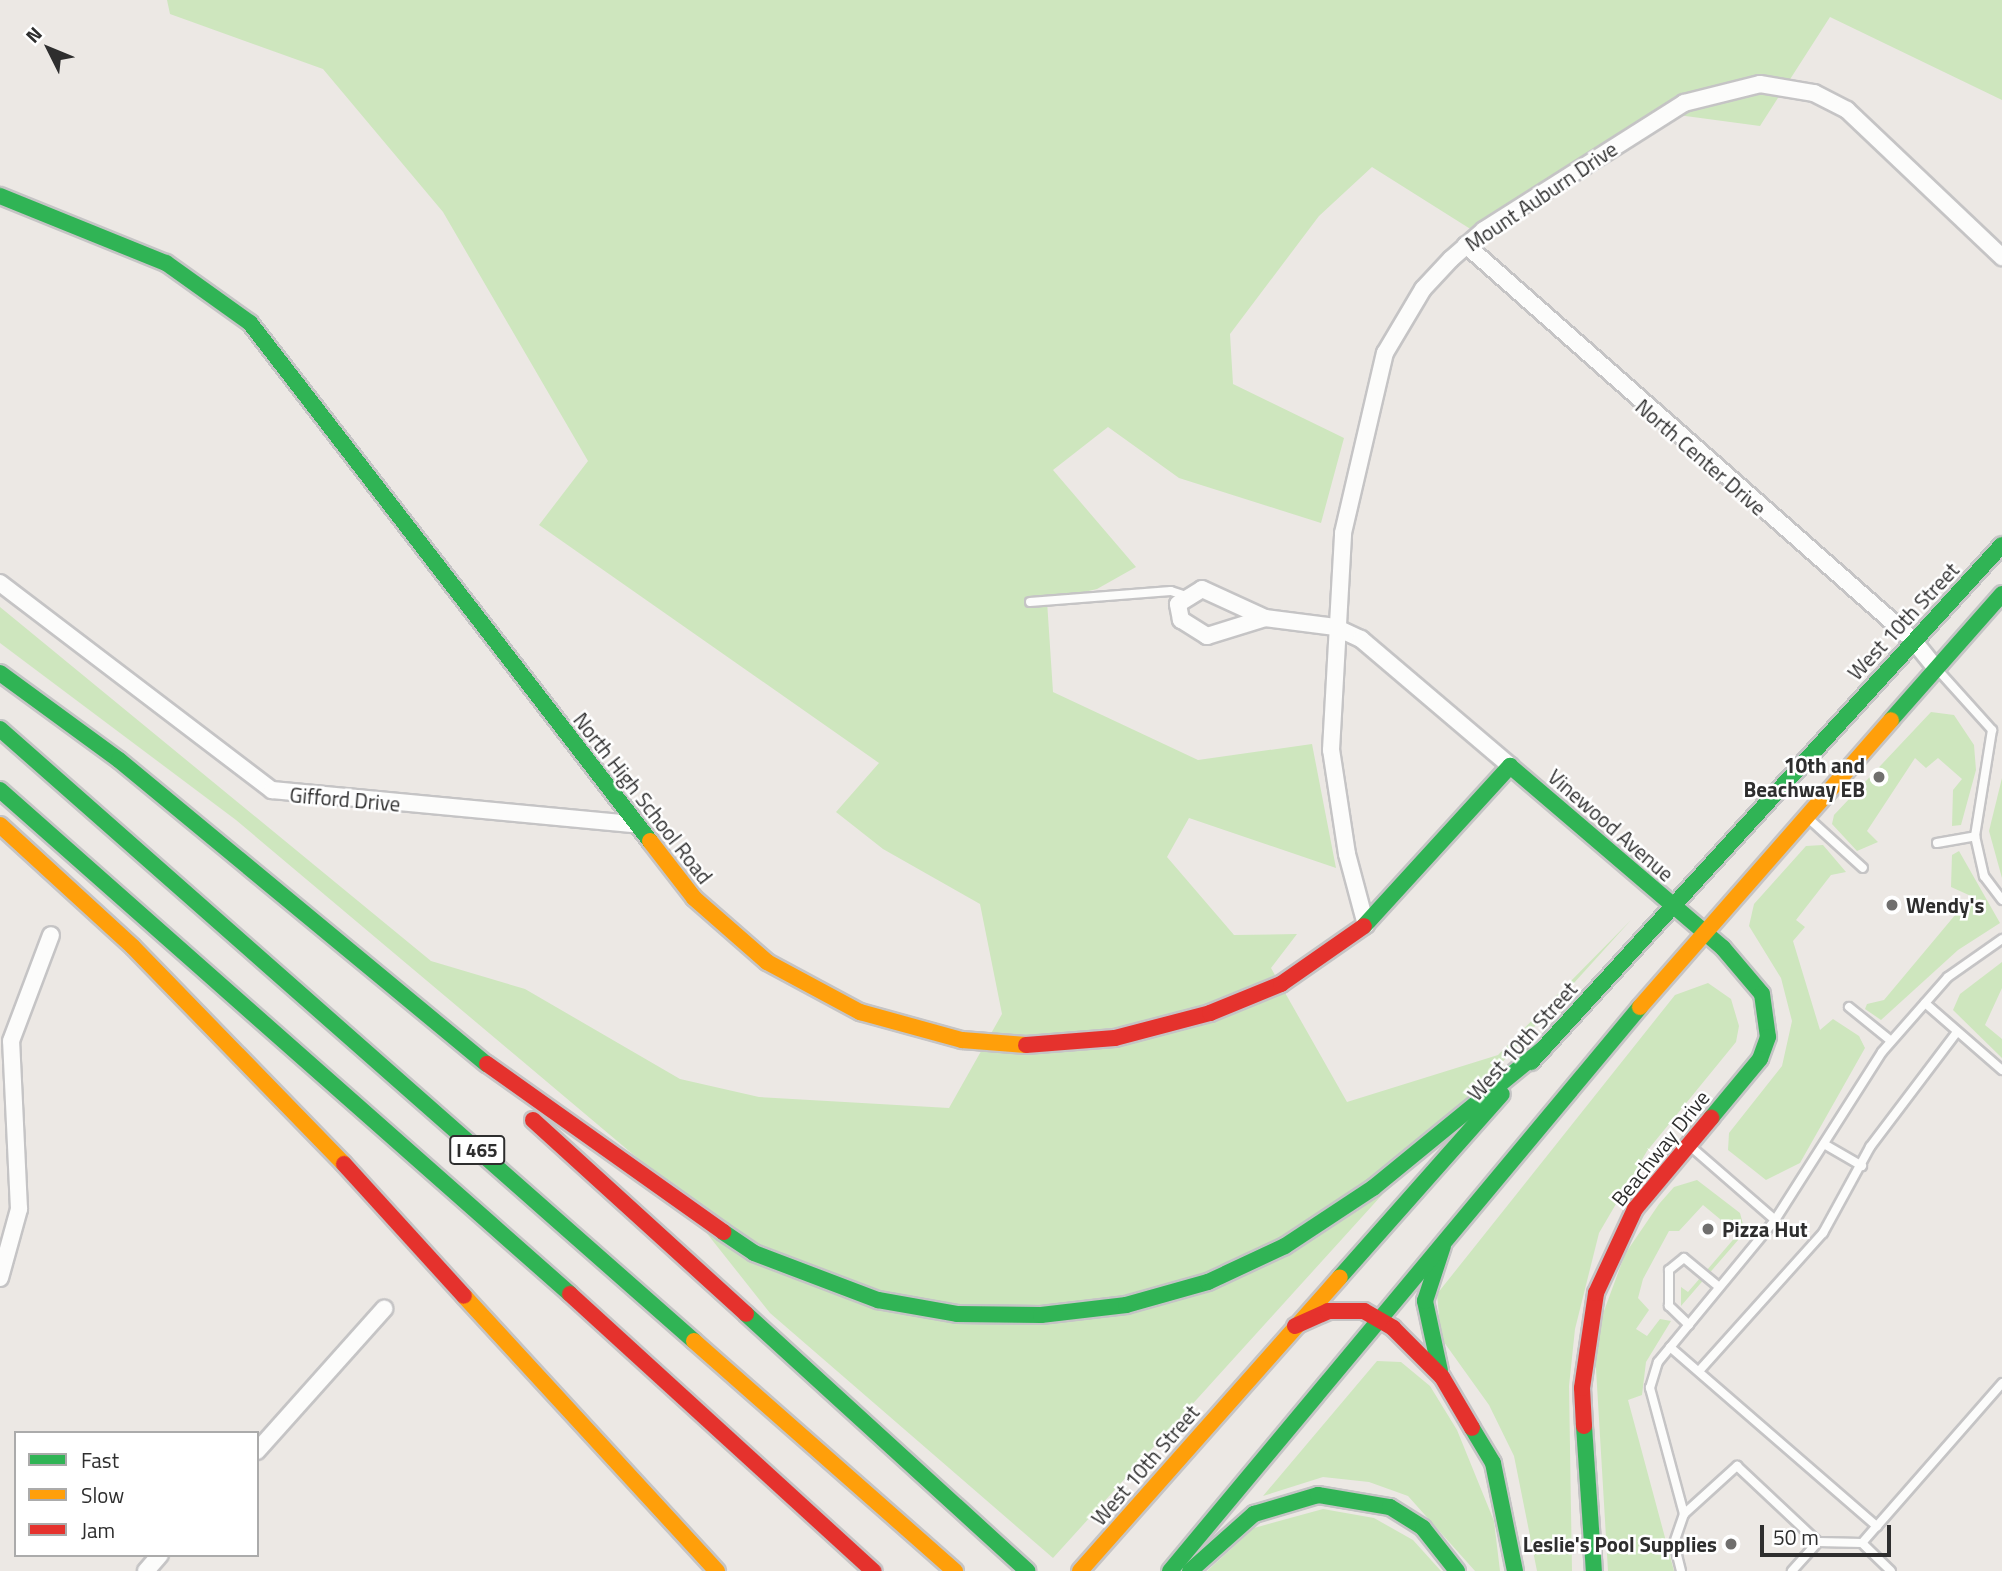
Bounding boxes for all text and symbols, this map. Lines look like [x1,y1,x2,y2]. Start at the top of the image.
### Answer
north arrow [14,14,84,84]
text: N [18,20,48,49]
street label: Mount Auburn Drive [1460,136,1622,256]
street label: North Center Drive [1631,394,1771,520]
street label: West 10th Street [1842,557,1964,685]
street label: North High School Road [568,707,718,889]
place label: 10th and Beachway EB [1744,752,1865,802]
street label: Vinewood Avenue [1543,764,1679,886]
marker: 10th and Beachway EB [1871,769,1887,785]
street label: Gifford Drive [289,782,401,816]
place label: Wendy's [1906,892,1984,918]
marker: Wendy's [1884,897,1900,913]
street label: West 10th Street [1462,976,1582,1106]
street label: Beachway Drive [1606,1085,1714,1211]
road number: I 465 [449,1134,505,1166]
place label: Pizza Hut [1722,1216,1808,1242]
marker: Pizza Hut [1700,1221,1716,1237]
street label: West 10th Street [1086,1400,1204,1530]
legend [14,1431,259,1557]
text: Fast [81,1444,119,1476]
text: Slow [81,1479,124,1511]
scale bar [1764,1512,1895,1556]
text: Jam [81,1514,115,1546]
text: 50 m [1773,1521,1819,1553]
place label: Leslie's Pool Supplies [1523,1531,1717,1557]
marker: Leslie's Pool Supplies [1723,1536,1739,1552]

